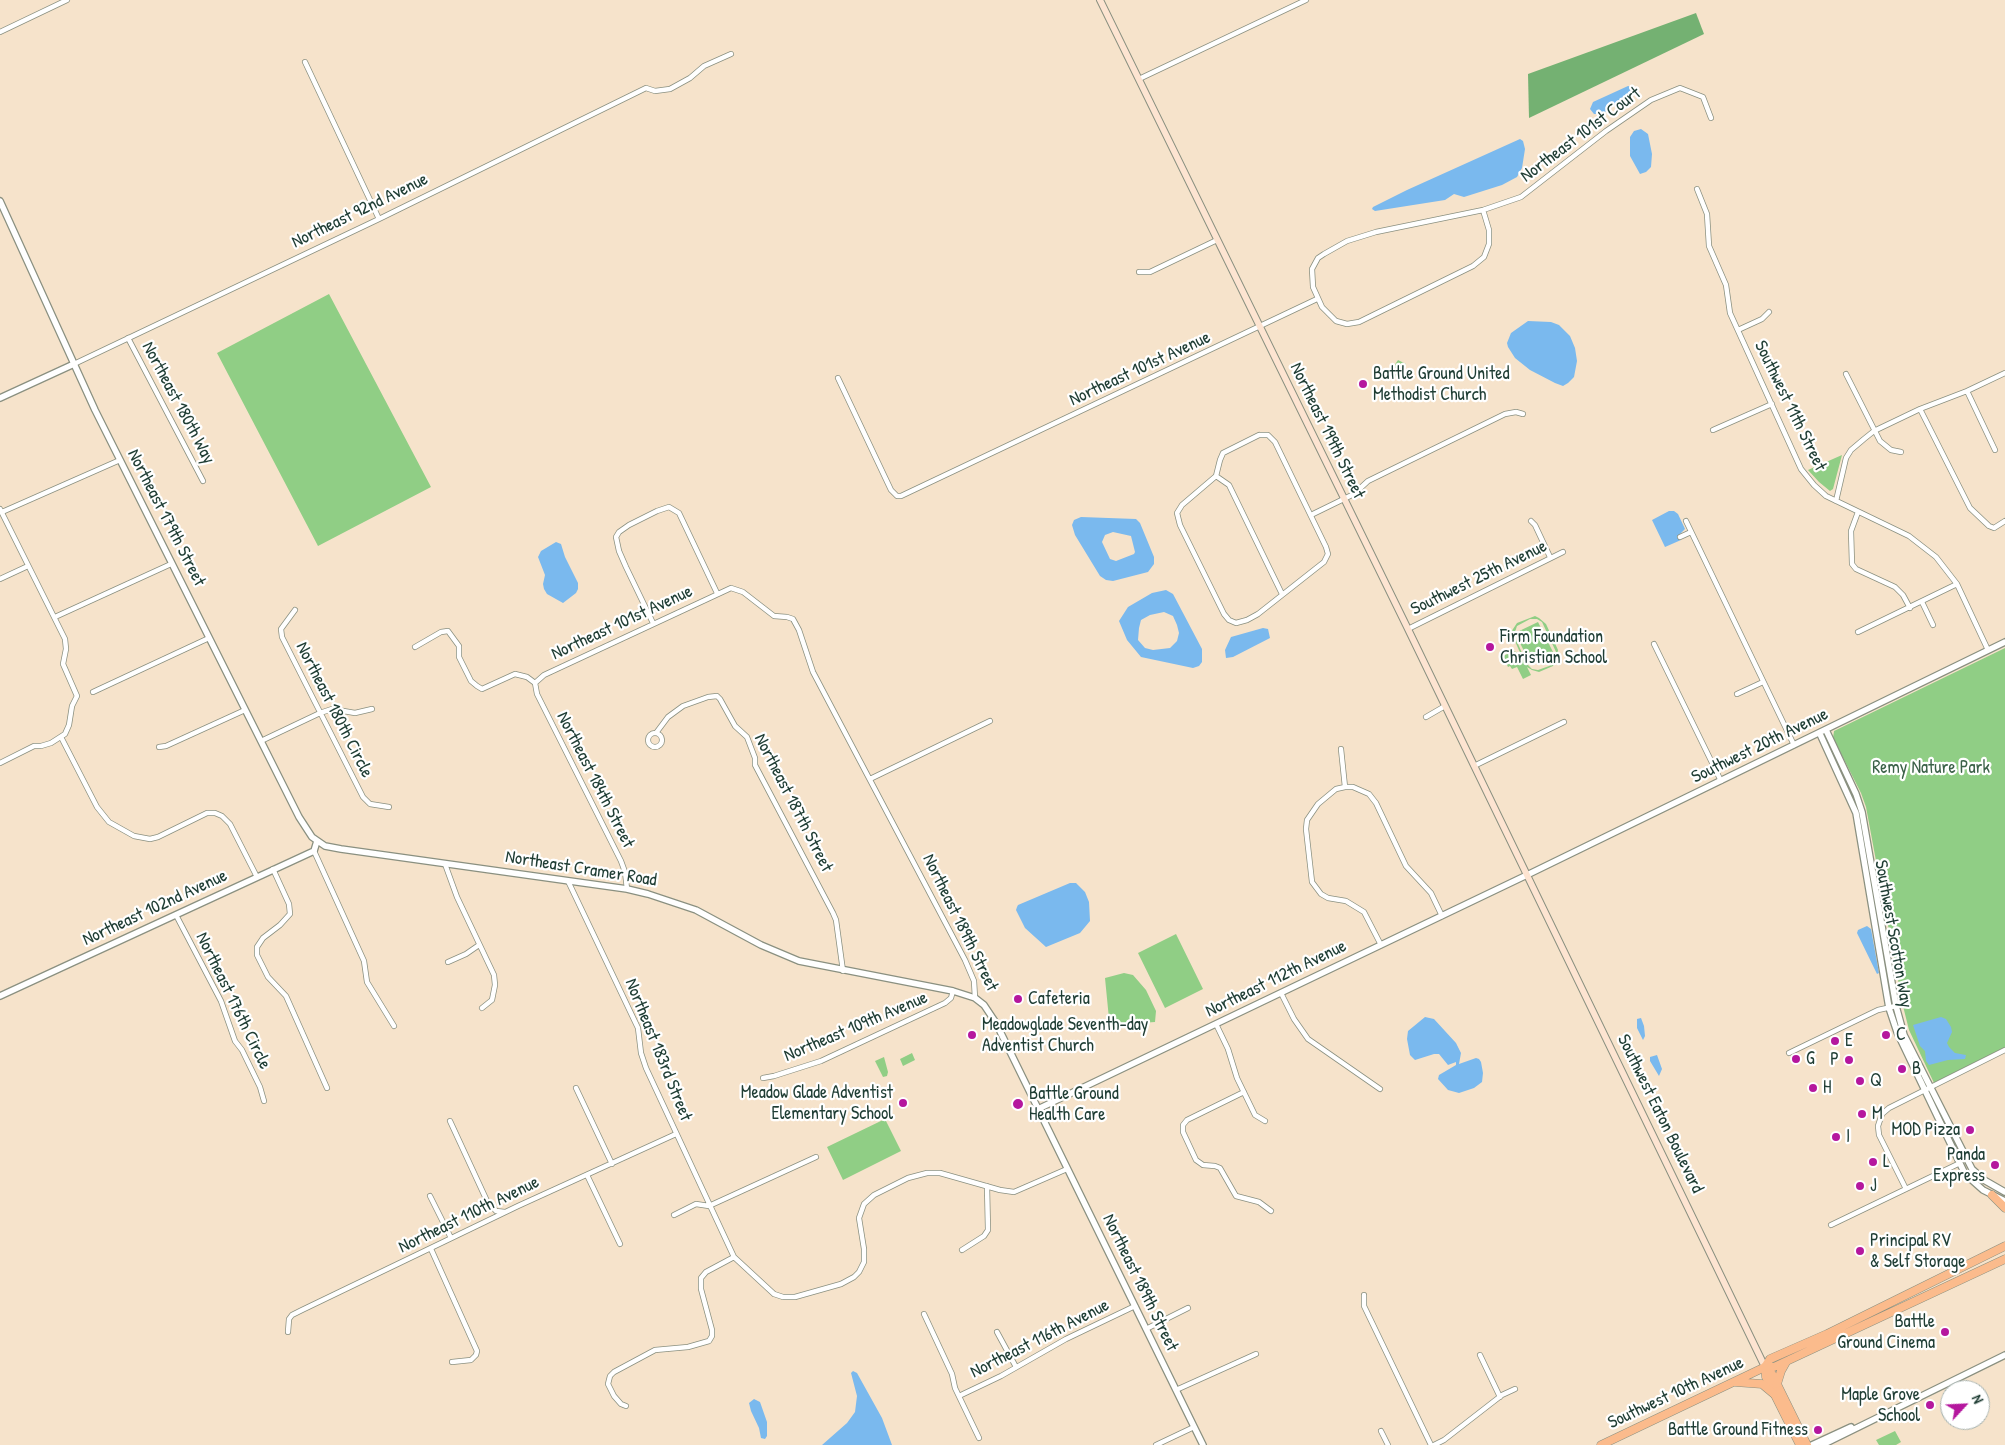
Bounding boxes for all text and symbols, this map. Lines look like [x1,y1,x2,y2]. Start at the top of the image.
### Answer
street label: Northeast 101st Court [1517,83,1645,187]
street label: Northeast 92nd Avenue [288,169,432,253]
street label: Northeast 101st Avenue [1066,327,1214,411]
street label: Southwest 11th Street [1749,337,1831,475]
street label: Northeast 180th Way [137,338,219,468]
street label: Northeast 199th Street [1285,360,1369,502]
place label: Battle Ground United Methodist Church [1373,363,1509,406]
marker: Battle Ground United Methodist Church [1357,378,1369,390]
street label: Northeast 179th Street [122,446,210,590]
street label: Southwest 25th Avenue [1407,536,1551,620]
street label: Northeast 101st Avenue [548,581,696,665]
place label: Firm Foundation Christian School [1500,626,1607,669]
street label: Northeast 180th Circle [291,639,377,781]
marker: Firm Foundation Christian School [1484,641,1496,653]
street label: Southwest 20th Avenue [1688,704,1832,788]
street label: Northeast 184th Street [551,708,639,852]
street label: Northeast 187th Street [749,730,837,876]
park label: Remy Nature Park [1872,757,1990,779]
street label: Northeast Cramer Road [504,846,658,892]
street label: Northeast 189th Street [917,851,1003,995]
street label: Southwest Scotton Way [1869,859,1917,1009]
street label: Northeast 102nd Avenue [79,865,231,951]
street label: Northeast 176th Circle [191,929,275,1073]
street label: Northeast 112th Avenue [1202,936,1350,1022]
street label: Northeast 183rd Street [620,976,696,1124]
street label: Northeast 109th Avenue [781,987,931,1067]
place label: Cafeteria [1028,988,1090,1010]
marker: Cafeteria [1012,993,1024,1005]
place label: Meadowglade Seventh-day Adventist Church [982,1014,1148,1056]
place label: C [1896,1024,1906,1046]
marker: Meadowglade Seventh-day Adventist Church [966,1029,978,1041]
marker: C [1880,1029,1892,1041]
place label: E [1845,1030,1853,1052]
street label: Southwest Eaton Boulevard [1612,1031,1708,1197]
marker: E [1829,1035,1841,1047]
place label: G [1806,1048,1815,1070]
place label: P [1830,1049,1839,1071]
marker: G [1790,1053,1802,1065]
marker: P [1843,1054,1855,1066]
place label: B [1912,1058,1921,1080]
marker: B [1896,1063,1908,1075]
place label: Q [1870,1070,1882,1092]
marker: Q [1854,1075,1866,1087]
place label: H [1823,1077,1831,1099]
place label: Meadow Glade Adventist Elementary School [741,1082,893,1124]
marker: H [1807,1082,1819,1094]
place label: Battle Ground Health Care [1029,1083,1119,1126]
marker: Meadow Glade Adventist Elementary School [897,1097,909,1109]
marker: Battle Ground Health Care [1011,1097,1025,1111]
place label: M [1872,1103,1883,1125]
marker: M [1856,1108,1868,1120]
place label: MOD Pizza [1891,1119,1960,1141]
marker: MOD Pizza [1964,1124,1976,1136]
place label: I [1846,1126,1850,1148]
marker: I [1830,1131,1842,1143]
place label: Panda Express [1933,1144,1985,1186]
place label: L [1883,1151,1890,1173]
marker: L [1867,1156,1879,1168]
marker: Panda Express [1989,1159,2001,1171]
street label: Northeast 110th Avenue [395,1172,543,1258]
place label: J [1870,1175,1877,1197]
marker: J [1854,1180,1866,1192]
street label: Northeast 189th Street [1097,1211,1183,1355]
place label: Principal RV & Self Storage [1870,1230,1965,1272]
marker: Principal RV & Self Storage [1854,1245,1866,1257]
street label: Northeast 116th Avenue [967,1295,1113,1383]
place label: Battle Ground Cinema [1837,1311,1935,1354]
marker: Battle Ground Cinema [1939,1326,1951,1338]
street label: Southwest 10th Avenue [1605,1352,1747,1434]
north arrow [1940,1380,1990,1430]
place label: Maple Grove School [1841,1384,1920,1426]
text: N [1968,1391,1988,1406]
marker: Maple Grove School [1924,1399,1936,1411]
place label: Battle Ground Fitness [1668,1419,1808,1441]
marker: Battle Ground Fitness [1812,1424,1824,1436]

